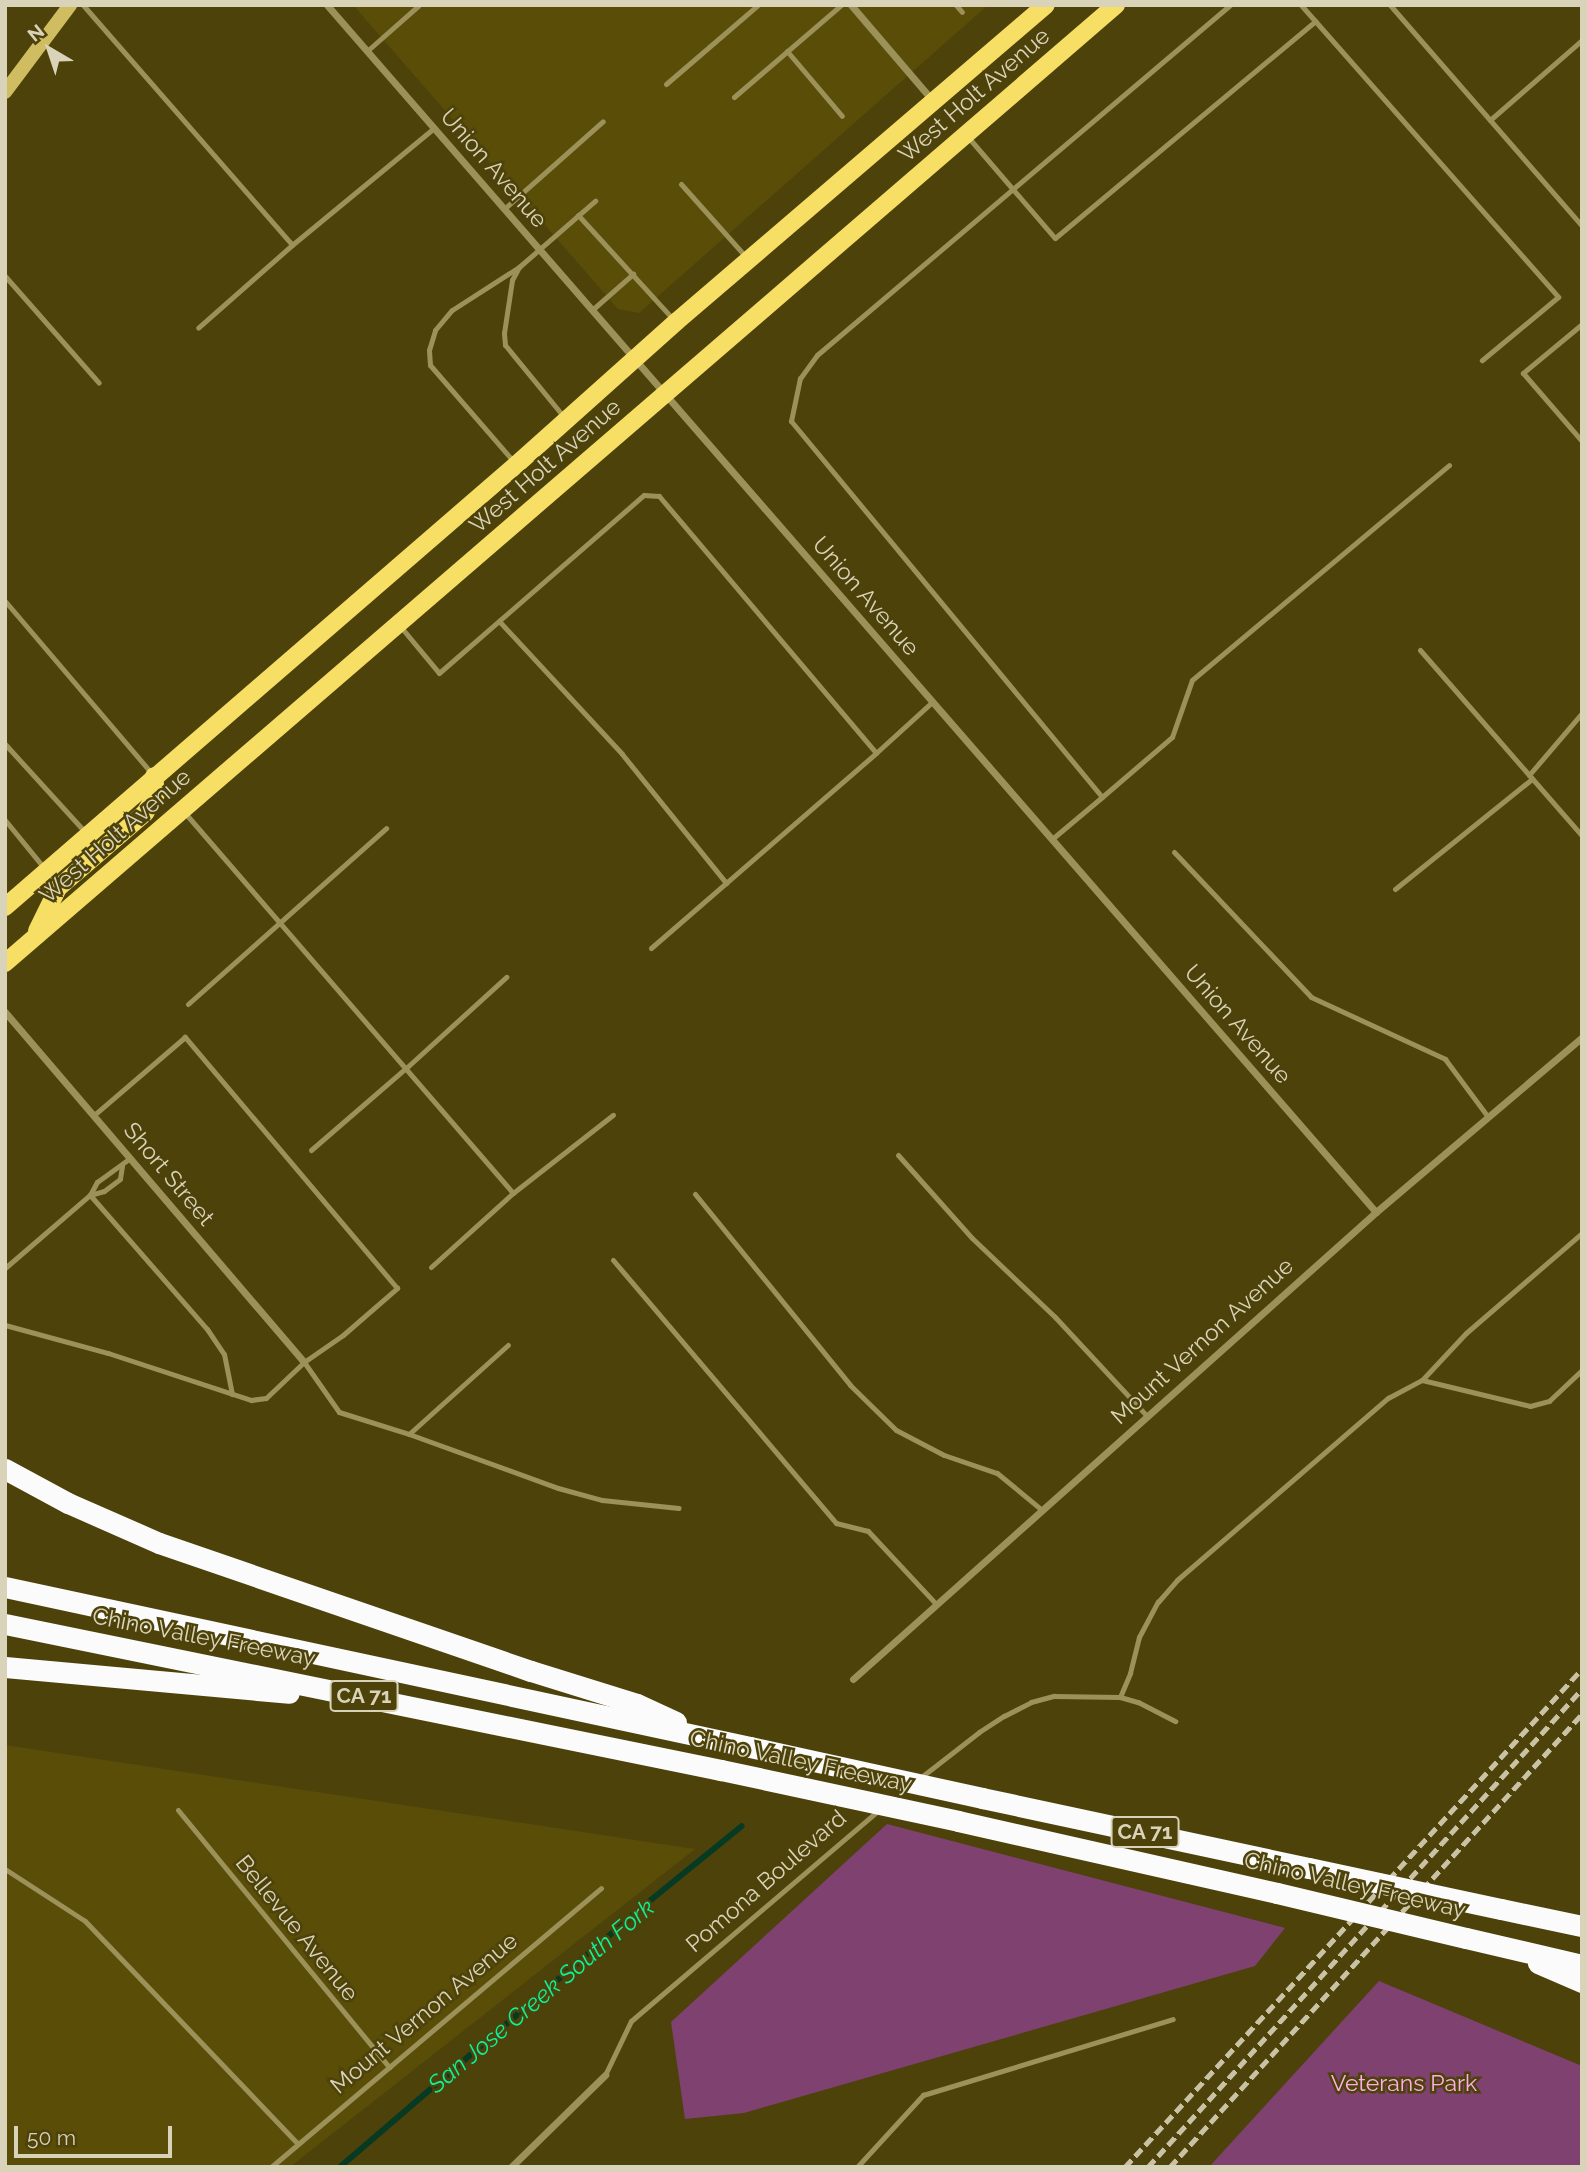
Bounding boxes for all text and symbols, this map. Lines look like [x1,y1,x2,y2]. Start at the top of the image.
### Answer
north arrow [14,14,84,84]
text: N [23,20,48,46]
street label: West Holt Avenue [893,22,1055,168]
street label: Union Avenue [435,103,553,233]
street label: West Holt Avenue [464,393,626,539]
street label: Union Avenue [807,531,925,661]
street label: West Holt Avenue [34,763,196,909]
street label: Union Avenue [1179,959,1297,1089]
street label: Short Street [118,1117,220,1231]
street label: Mount Vernon Avenue [1105,1251,1299,1431]
street label: Chino Valley Freeway [89,1602,319,1672]
road number: CA 71 [329,1678,399,1714]
street label: Chino Valley Freeway [687,1724,915,1798]
street label: Pomona Boulevard [680,1804,852,1958]
road number: CA 71 [1110,1814,1180,1850]
street label: Chino Valley Freeway [1241,1846,1469,1924]
street label: Bellevue Avenue [229,1849,365,2007]
water label: San Jose Creek South Fork [422,1893,660,2099]
street label: Mount Vernon Avenue [324,1926,524,2100]
park label: Veterans Park [1331,2069,1477,2097]
scale bar [18,2112,175,2156]
text: 50 m [27,2125,76,2150]

